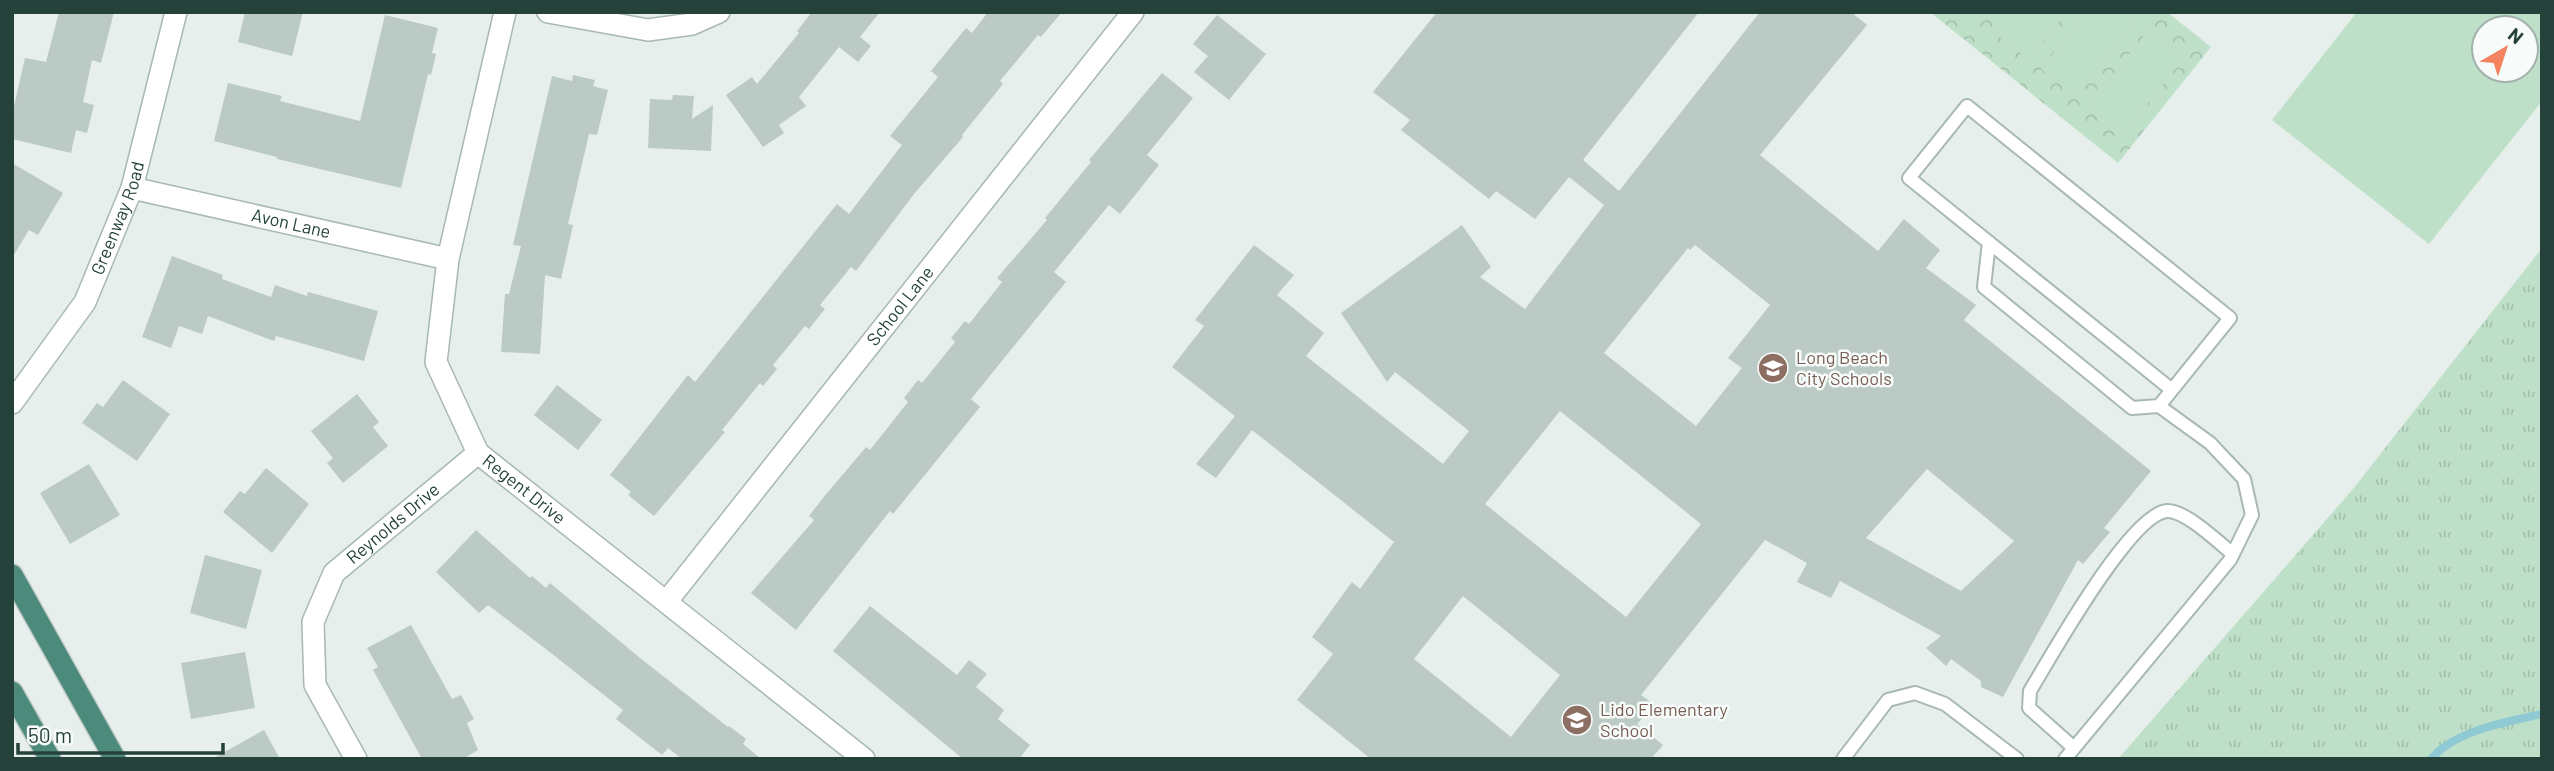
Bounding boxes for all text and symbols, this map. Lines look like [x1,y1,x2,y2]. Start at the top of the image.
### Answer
north arrow [2470,14,2540,84]
text: N [2504,22,2528,48]
street label: Greenway Road [86,159,148,278]
street label: Avon Lane [250,203,333,242]
street label: School Lane [861,261,938,350]
place label: Long Beach City Schools [1796,346,1892,389]
school or university icon: Long Beach City Schools [1756,351,1790,385]
street label: Regent Drive [479,449,570,528]
street label: Reynolds Drive [342,478,444,568]
place label: Lido Elementary School [1600,698,1728,741]
school or university icon: Lido Elementary School [1560,703,1594,737]
scale bar [18,712,222,756]
text: 50 m [28,722,72,747]

